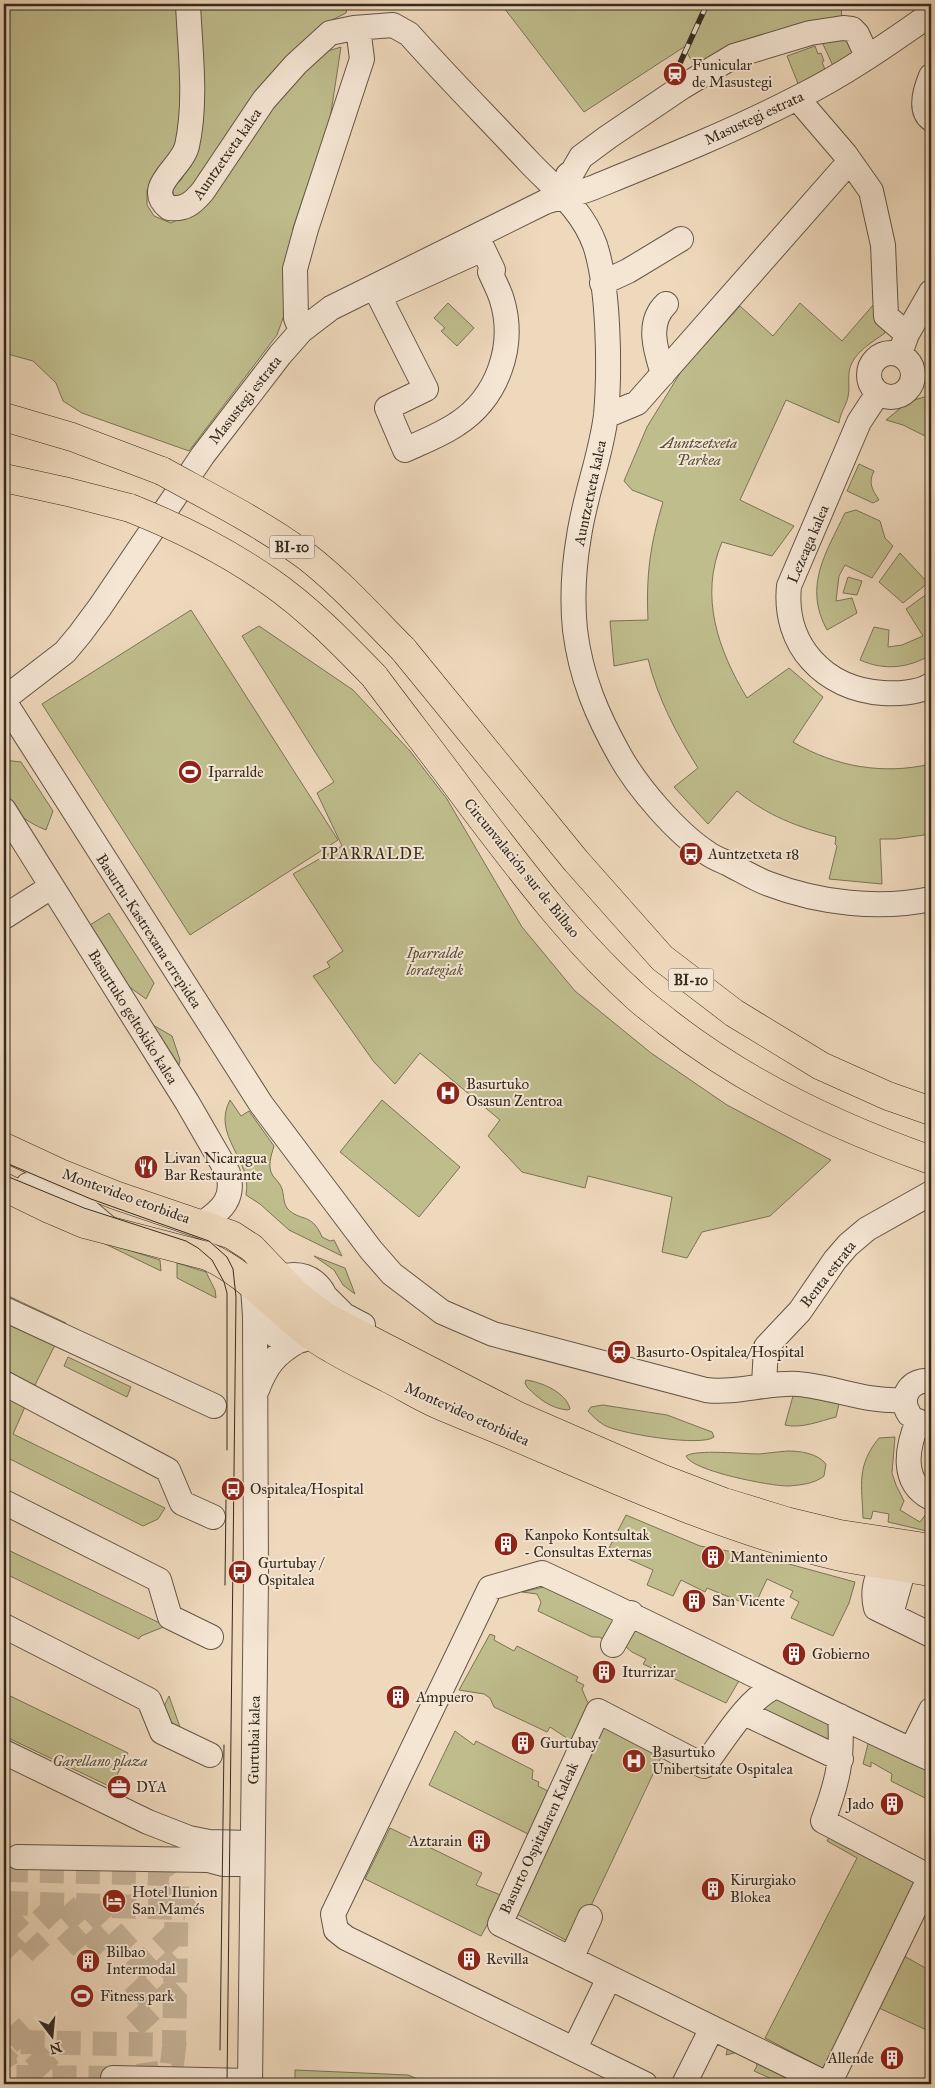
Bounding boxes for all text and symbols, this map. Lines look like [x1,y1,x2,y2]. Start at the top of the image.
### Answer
place label: Funicular de Masustegi [692,56,772,91]
station icon: Funicular de Masustegi [662,61,688,87]
street label: Masustegi estrata [702,87,807,149]
street label: Auntzetxeta kalea [188,104,266,204]
street label: Masustegi estrata [205,352,286,448]
park label: Auntzetxeta Parkea [659,434,737,469]
street label: Auntzetxeta kalea [570,438,610,548]
street label: Lezeaga kalea [783,502,833,586]
road number: BI-10 [270,536,314,558]
sports icon: Iparralde [177,759,203,785]
place label: Iparralde [208,763,263,781]
street label: Circunvalación sur de Bilbao [460,795,584,942]
bus stop icon: Auntzetxeta 18 [678,841,704,867]
district label: IPARRALDE [321,844,425,863]
place label: Auntzetxeta 18 [707,845,799,863]
street label: Basurtu-Kastrexana errepidea [92,850,206,1012]
park label: Iparralde lorategiak [406,944,464,979]
street label: Basurtuko geltokiko kalea [84,946,182,1088]
road number: BI-10 [668,968,714,992]
place label: Basurtuko Osasun Zentroa [466,1075,563,1110]
hospital icon: Basurtuko Osasun Zentroa [435,1080,461,1106]
place label: Livan Nicaragua Bar Restaurante [164,1149,267,1184]
restaurant icon: Livan Nicaragua Bar Restaurante [133,1154,159,1180]
street label: Montevideo etorbidea [60,1165,193,1228]
street label: Benta estrata [796,1237,860,1311]
station icon: Basurto-Ospitalea/Hospital [606,1339,632,1365]
place label: Basurto-Ospitalea/Hospital [636,1343,805,1361]
street label: Montevideo etorbidea [402,1378,533,1450]
bus stop icon: Ospitalea/Hospital [220,1476,246,1502]
place label: Ospitalea/Hospital [250,1480,365,1498]
place label: Kanpoko Kontsultak - Consultas Externas [524,1526,652,1561]
building icon: Kanpoko Kontsultak - Consultas Externas [493,1531,519,1557]
building icon: Mantenimiento [700,1544,726,1570]
place label: Mantenimiento [730,1548,828,1566]
place label: Gurtubay / Ospitalea [258,1554,326,1589]
bus stop icon: Gurtubay / Ospitalea [227,1559,253,1585]
building icon: San Vicente [681,1588,707,1614]
place label: San Vicente [712,1592,785,1610]
building icon: Gobierno [781,1641,807,1667]
place label: Gobierno [812,1645,870,1663]
building icon: Iturrizar [591,1659,617,1685]
place label: Iturrizar [622,1663,676,1681]
building icon: Ampuero [385,1684,411,1710]
place label: Ampuero [415,1688,474,1706]
street label: Gurtubai kalea [244,1695,264,1785]
building icon: Gurtubay [510,1730,536,1756]
place label: Gurtubay [540,1734,599,1752]
place label: Basurtuko Unibertsitate Ospitalea [652,1743,793,1778]
hospital icon: Basurtuko Unibertsitate Ospitalea [621,1748,647,1774]
park label: Garellano plaza [52,1752,148,1771]
street label: Basurto Ospitalaren Kaleak [496,1759,582,1917]
office icon: DYA [106,1774,132,1800]
place label: DYA [136,1778,167,1796]
building icon: Jado [879,1791,905,1817]
place label: Jado [845,1795,874,1814]
building icon: Aztarain [466,1828,492,1854]
place label: Aztarain [408,1832,462,1850]
place label: Kirurgiako Blokea [730,1871,796,1906]
building icon: Kirurgiako Blokea [700,1876,726,1902]
place label: Hotel Ilunion San Mamés [132,1883,218,1918]
hotel icon: Hotel Ilunion San Mamés [101,1888,127,1914]
place label: Bilbao Intermodal [106,1943,177,1978]
building icon: Revilla [456,1946,482,1972]
building icon: Bilbao Intermodal [75,1948,101,1974]
place label: Revilla [486,1950,529,1968]
sports icon: Fitness park [69,1983,95,2009]
place label: Fitness park [100,1987,174,2005]
north arrow [28,2010,78,2060]
text: N [47,2038,63,2058]
building icon: Allende [879,2045,905,2071]
place label: Allende [827,2049,874,2067]

